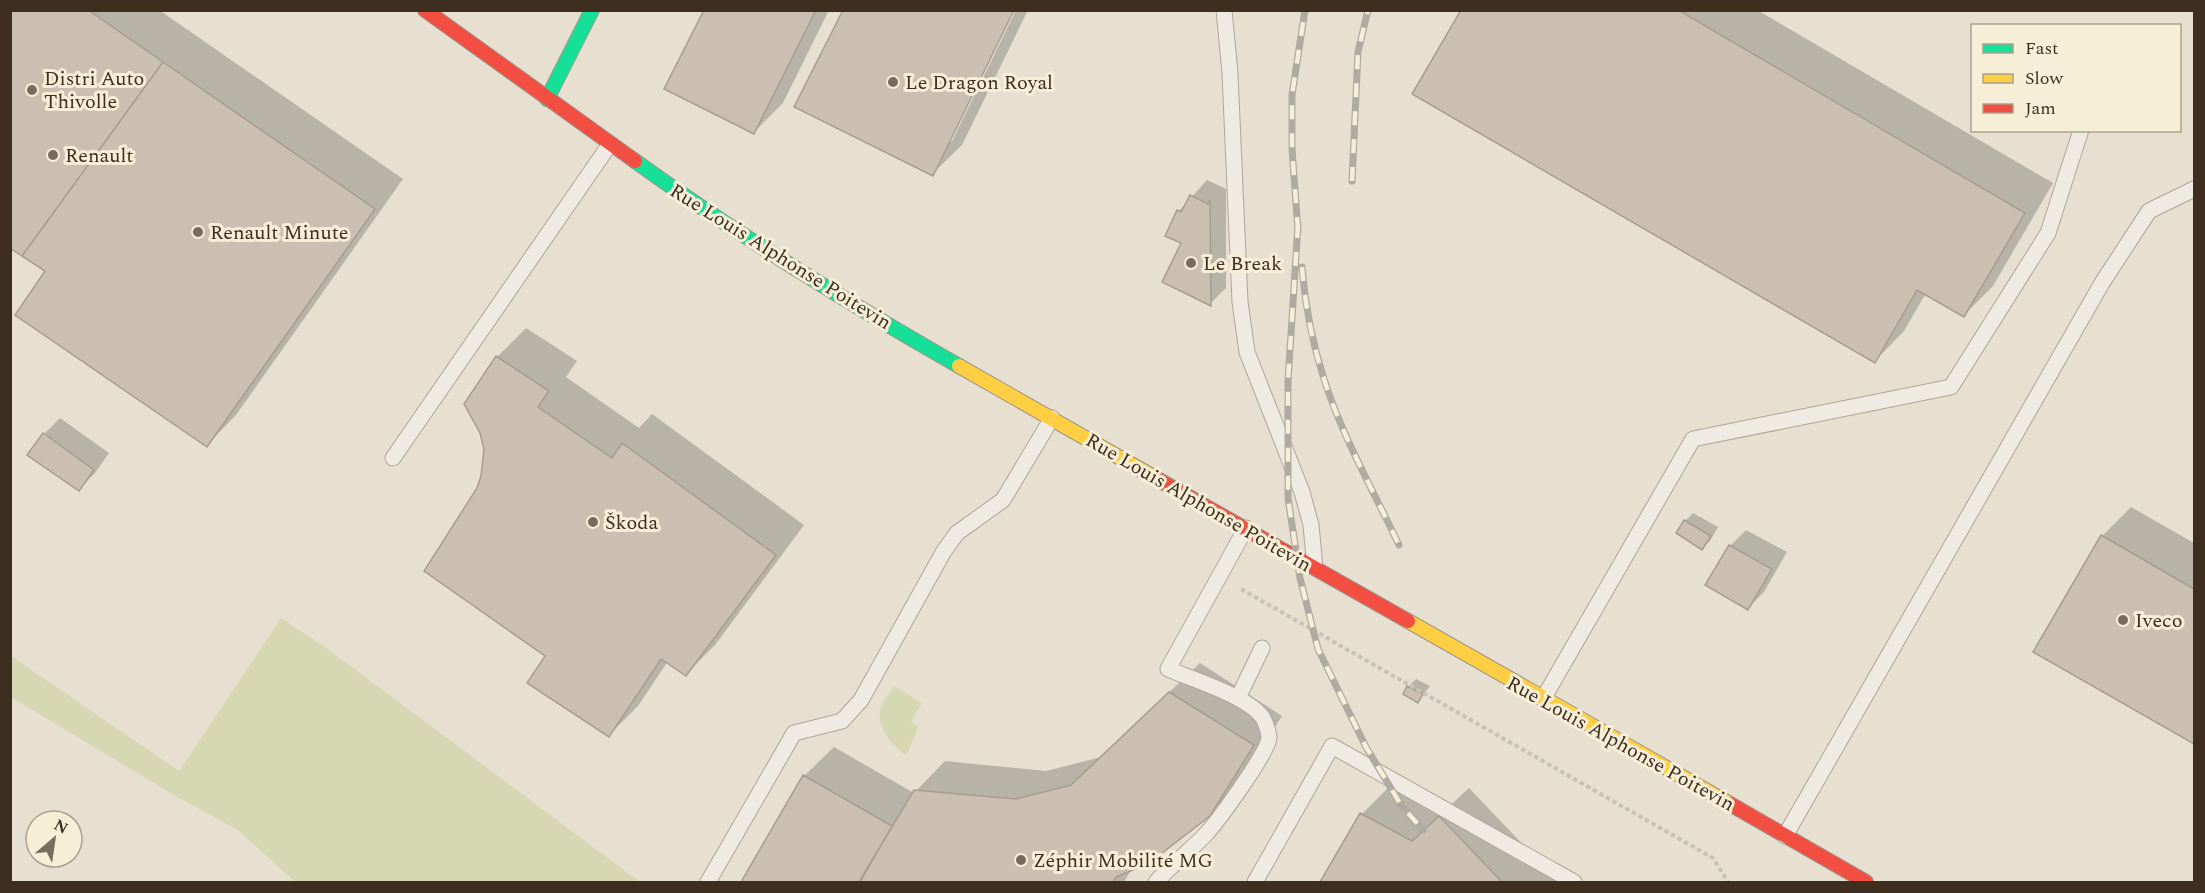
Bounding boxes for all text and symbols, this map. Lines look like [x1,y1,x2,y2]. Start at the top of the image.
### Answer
legend [1971,24,2181,132]
text: Fast [2025,35,2058,62]
place label: Distri Auto Thivolle [44,64,144,117]
text: Slow [2025,65,2064,92]
place label: Le Dragon Royal [905,68,1053,98]
marker: Le Dragon Royal [886,75,900,89]
marker: Distri Auto Thivolle [25,83,39,97]
text: Jam [2025,95,2056,122]
place label: Renault [65,141,133,171]
marker: Renault [46,148,60,162]
street label: Rue Louis Alphonse Poitevin [664,176,897,338]
place label: Renault Minute [210,218,348,248]
marker: Renault Minute [191,225,205,239]
place label: Le Break [1203,249,1282,279]
marker: Le Break [1184,256,1198,270]
street label: Rue Louis Alphonse Poitevin [1080,426,1317,580]
place label: Škoda [605,508,658,538]
marker: Škoda [586,515,600,529]
place label: Iveco [2135,606,2182,636]
marker: Iveco [2116,613,2130,627]
street label: Rue Louis Alphonse Poitevin [1501,669,1740,819]
north arrow [24,809,84,869]
text: N [49,813,72,840]
place label: Zéphir Mobilité MG [1033,846,1213,876]
marker: Zéphir Mobilité MG [1014,853,1028,867]

